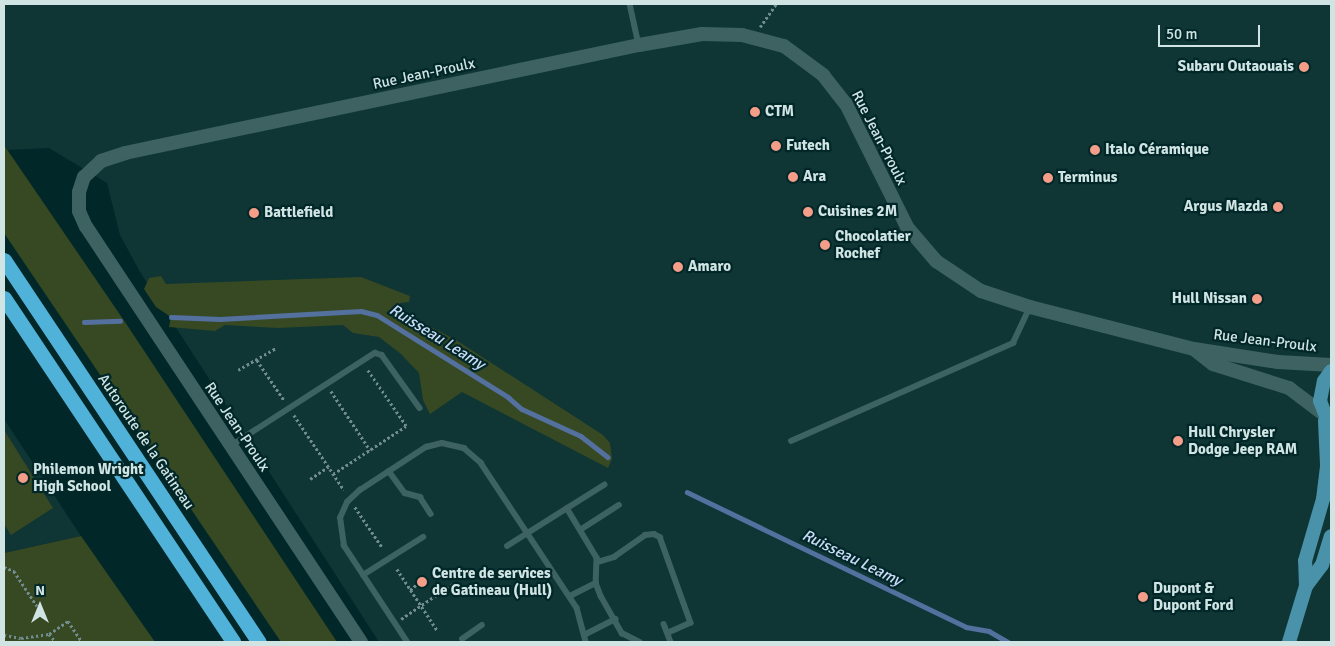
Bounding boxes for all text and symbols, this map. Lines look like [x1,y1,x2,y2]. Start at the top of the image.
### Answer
scale bar [1160,15,1262,47]
text: 50 m [1166,25,1197,43]
street label: Rue Jean-Proulx [371,54,477,94]
place label: Subaru Outaouais [1178,58,1294,76]
marker: Subaru Outaouais [1298,61,1310,73]
street label: Rue Jean-Proulx [847,88,911,188]
place label: CTM [765,103,794,121]
marker: CTM [749,106,761,118]
place label: Futech [786,137,830,155]
marker: Futech [770,140,782,152]
place label: Italo Céramique [1105,141,1209,159]
marker: Italo Céramique [1089,144,1101,156]
place label: Ara [803,168,826,186]
place label: Terminus [1058,169,1117,187]
marker: Ara [787,171,799,183]
marker: Terminus [1042,172,1054,184]
place label: Argus Mazda [1184,198,1268,216]
marker: Argus Mazda [1272,201,1284,213]
place label: Cuisines 2M [818,203,897,221]
place label: Battlefield [264,204,333,222]
marker: Cuisines 2M [802,206,814,218]
marker: Battlefield [248,207,260,219]
place label: Chocolatier Rochef [835,227,911,262]
marker: Chocolatier Rochef [819,239,831,251]
place label: Amaro [688,258,731,276]
marker: Amaro [672,261,684,273]
place label: Hull Nissan [1172,290,1247,308]
marker: Hull Nissan [1251,293,1263,305]
water label: Ruisseau Leamy [386,300,488,374]
street label: Rue Jean-Proulx [1212,326,1318,356]
street label: Autoroute de la Gatineau [94,371,198,513]
street label: Rue Jean-Proulx [200,379,274,475]
place label: Hull Chrysler Dodge Jeep RAM [1188,423,1297,458]
marker: Hull Chrysler Dodge Jeep RAM [1172,435,1184,447]
place label: Philemon Wright High School [33,460,144,495]
marker: Philemon Wright High School [17,472,29,484]
water label: Ruisseau Leamy [799,526,905,590]
place label: Centre de services de Gatineau (Hull) [432,564,552,599]
marker: Centre de services de Gatineau (Hull) [416,576,428,588]
place label: Dupont & Dupont Ford [1153,579,1233,614]
north arrow [15,581,65,631]
text: N [35,582,45,599]
marker: Dupont & Dupont Ford [1137,591,1149,603]

